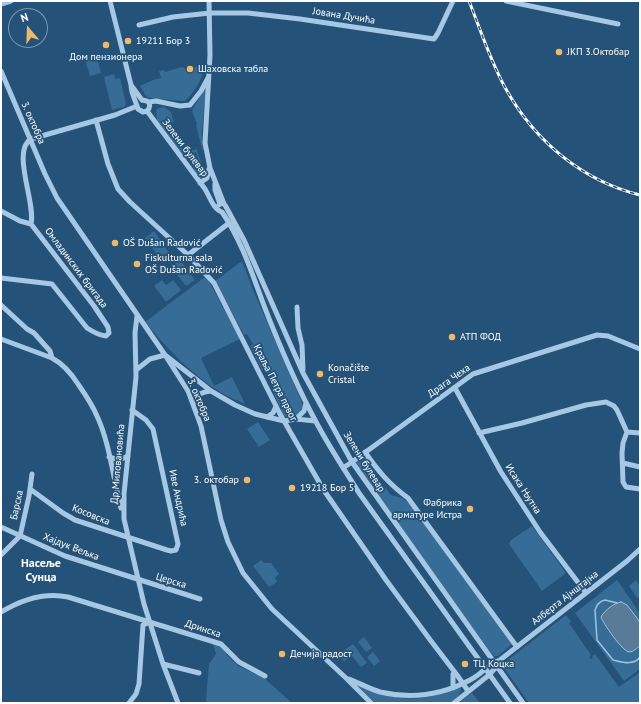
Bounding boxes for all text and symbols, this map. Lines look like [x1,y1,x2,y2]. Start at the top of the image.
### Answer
street label: Јована Дучића [312,5,376,27]
north arrow [8,8,48,48]
text: N [19,10,30,25]
place label: 19211 Бор 3 [136,35,190,47]
marker: 19211 Бор 3 [123,36,133,46]
marker: Дом пензионера [101,40,111,50]
place label: ЈКП 3.Октобар [567,46,629,58]
marker: ЈКП 3.Октобар [554,47,564,57]
place label: Дом пензионера [70,51,142,63]
place label: Шаховска табла [198,63,268,75]
marker: Шаховска табла [185,64,195,74]
street label: 3. октобра [18,100,48,146]
street label: Зелени булевар [159,117,211,179]
street label: Омладинских бригада [42,226,110,310]
place label: OŠ Dušan Radović [123,237,200,249]
marker: OŠ Dušan Radović [110,238,120,248]
place label: Fiskulturna sala OŠ Dušan Radović [145,252,222,276]
marker: Fiskulturna sala OŠ Dušan Radović [132,259,142,269]
place label: АТП ФОД [460,331,501,343]
marker: АТП ФОД [447,332,457,342]
street label: Краља Петра првог [250,342,300,424]
place label: Konačište Cristal [328,362,369,386]
street label: Драга Чеха [425,362,473,400]
marker: Konačište Cristal [315,369,325,379]
street label: 3. октобра [185,377,213,423]
street label: Др Миловановића [109,424,127,504]
street label: Зелени булевар [341,430,387,494]
street label: Исака Њутна [502,462,544,516]
street label: Иве Андрића [166,469,190,527]
place label: 3. октобар [194,474,239,486]
marker: 3. октобар [242,475,252,485]
place label: 19218 Бор 5 [300,482,354,494]
marker: 19218 Бор 5 [287,483,297,493]
street label: Барска [8,489,26,521]
place label: Фабрика арматуре Истра [393,497,462,520]
street label: Косовска [70,502,112,528]
marker: Фабрика арматуре Истра [465,504,475,514]
street label: Хајдук Вељка [41,531,101,563]
district label: Насеље Сунца [21,557,61,585]
street label: Алберта Ајнштајна [529,568,601,628]
street label: Церска [154,571,188,591]
street label: Дринска [183,618,223,640]
place label: Дечија радост [290,648,352,660]
marker: Дечија радост [277,649,287,659]
place label: ТЦ Коцка [473,658,514,670]
marker: ТЦ Коцка [460,659,470,669]

